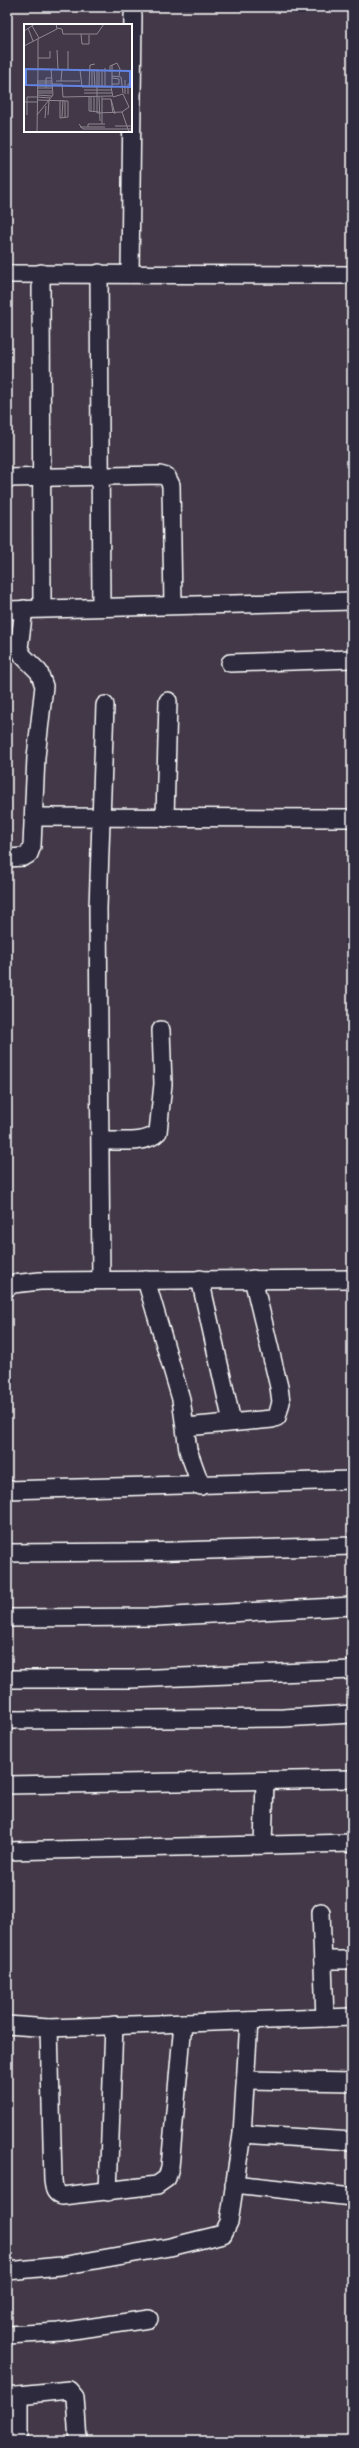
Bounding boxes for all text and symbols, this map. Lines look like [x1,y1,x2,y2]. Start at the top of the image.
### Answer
inset map [24,24,132,132]

